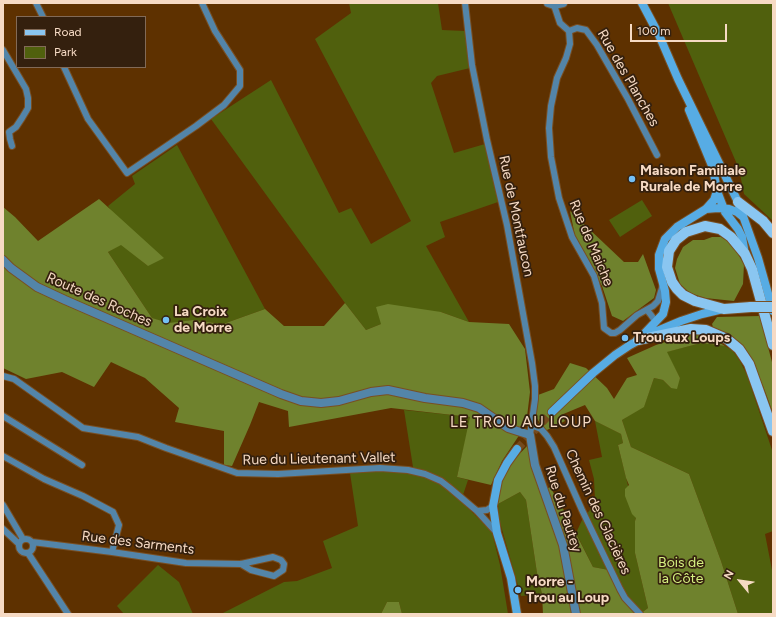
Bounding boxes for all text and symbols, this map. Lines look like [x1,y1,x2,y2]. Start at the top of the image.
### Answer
legend [16,16,146,68]
scale bar [632,16,729,42]
text: 100 m [637,24,671,38]
text: Road [54,25,82,39]
street label: Rue des Planches [593,27,663,129]
text: Park [54,45,77,59]
street label: Rue de Montfaucon [495,154,537,278]
place label: Maison Familiale Rurale de Morre [640,163,746,196]
marker: Maison Familiale Rurale de Morre [627,174,637,184]
street label: Rue de Maiche [565,197,617,289]
street label: Route des Roches [44,269,154,331]
place label: La Croix de Morre [174,304,232,336]
marker: La Croix de Morre [161,315,171,325]
place label: Trou aux Loups [633,330,730,346]
marker: Trou aux Loups [620,333,630,343]
district label: LE TROU AU LOUP [450,414,592,432]
street label: Chemin des Glacières [562,447,634,577]
street label: Rue du Lieutenant Vallet [242,449,396,469]
street label: Rue du Pautey [541,464,585,554]
street label: Rue des Sarments [81,528,195,558]
park label: Bois de la Côte [658,555,704,588]
north arrow [720,561,760,601]
text: N [721,568,737,582]
place label: Morre - Trou au Loup [526,574,609,606]
marker: Morre - Trou au Loup [513,585,523,595]

